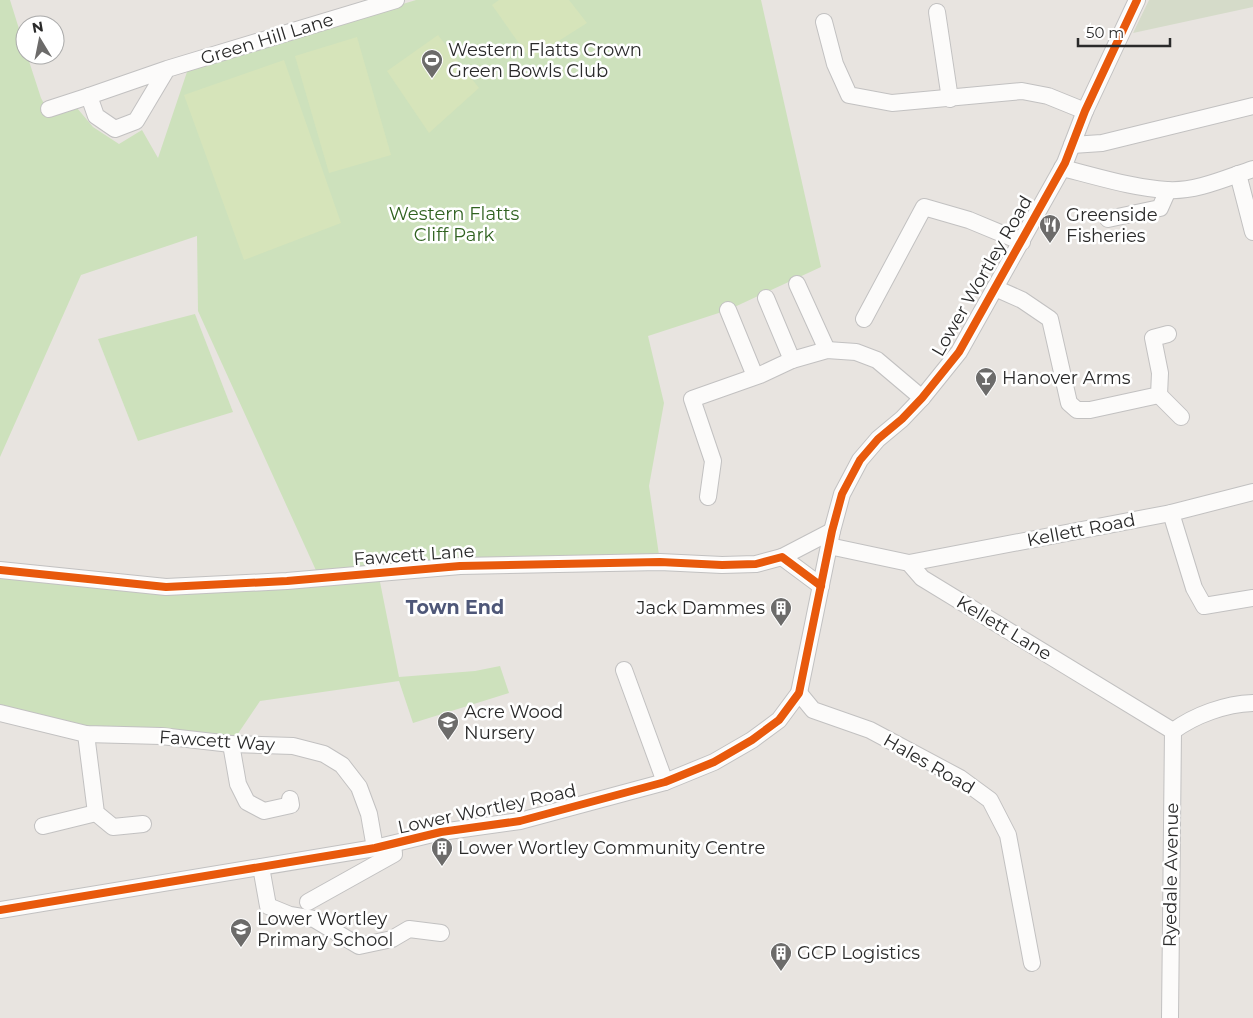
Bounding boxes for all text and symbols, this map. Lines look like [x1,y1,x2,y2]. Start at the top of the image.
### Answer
street label: Green Hill Lane [198,8,336,70]
north arrow [15,15,65,65]
scale bar [1078,15,1170,47]
text: N [31,17,45,37]
text: 50 m [1086,23,1124,42]
place label: Western Flatts Crown Green Bowls Club [448,39,642,82]
sports icon: Western Flatts Crown Green Bowls Club [420,48,444,79]
street label: Lower Wortley Road [927,192,1037,360]
park label: Western Flatts Cliff Park [389,203,519,246]
place label: Greenside Fisheries [1066,204,1158,247]
restaurant icon: Greenside Fisheries [1038,213,1062,244]
bar icon: Hanover Arms [974,366,998,397]
place label: Hanover Arms [1002,367,1131,389]
street label: Kellett Road [1025,509,1137,551]
street label: Fawcett Lane [353,540,475,570]
street label: Kellett Lane [952,591,1056,665]
district label: Town End [406,596,504,619]
building icon: Jack Dammes [769,596,793,627]
place label: Jack Dammes [636,597,765,619]
place label: Acre Wood Nursery [464,701,563,744]
school or university icon: Acre Wood Nursery [436,710,460,741]
street label: Fawcett Way [158,726,276,756]
street label: Hales Road [880,729,978,799]
street label: Lower Wortley Road [396,779,578,839]
street label: Ryedale Avenue [1159,802,1183,947]
building icon: Lower Wortley Community Centre [430,836,454,867]
place label: Lower Wortley Community Centre [458,837,766,859]
place label: Lower Wortley Primary School [257,908,393,951]
school or university icon: Lower Wortley Primary School [229,917,253,948]
building icon: GCP Logistics [769,941,793,972]
place label: GCP Logistics [797,942,920,964]

